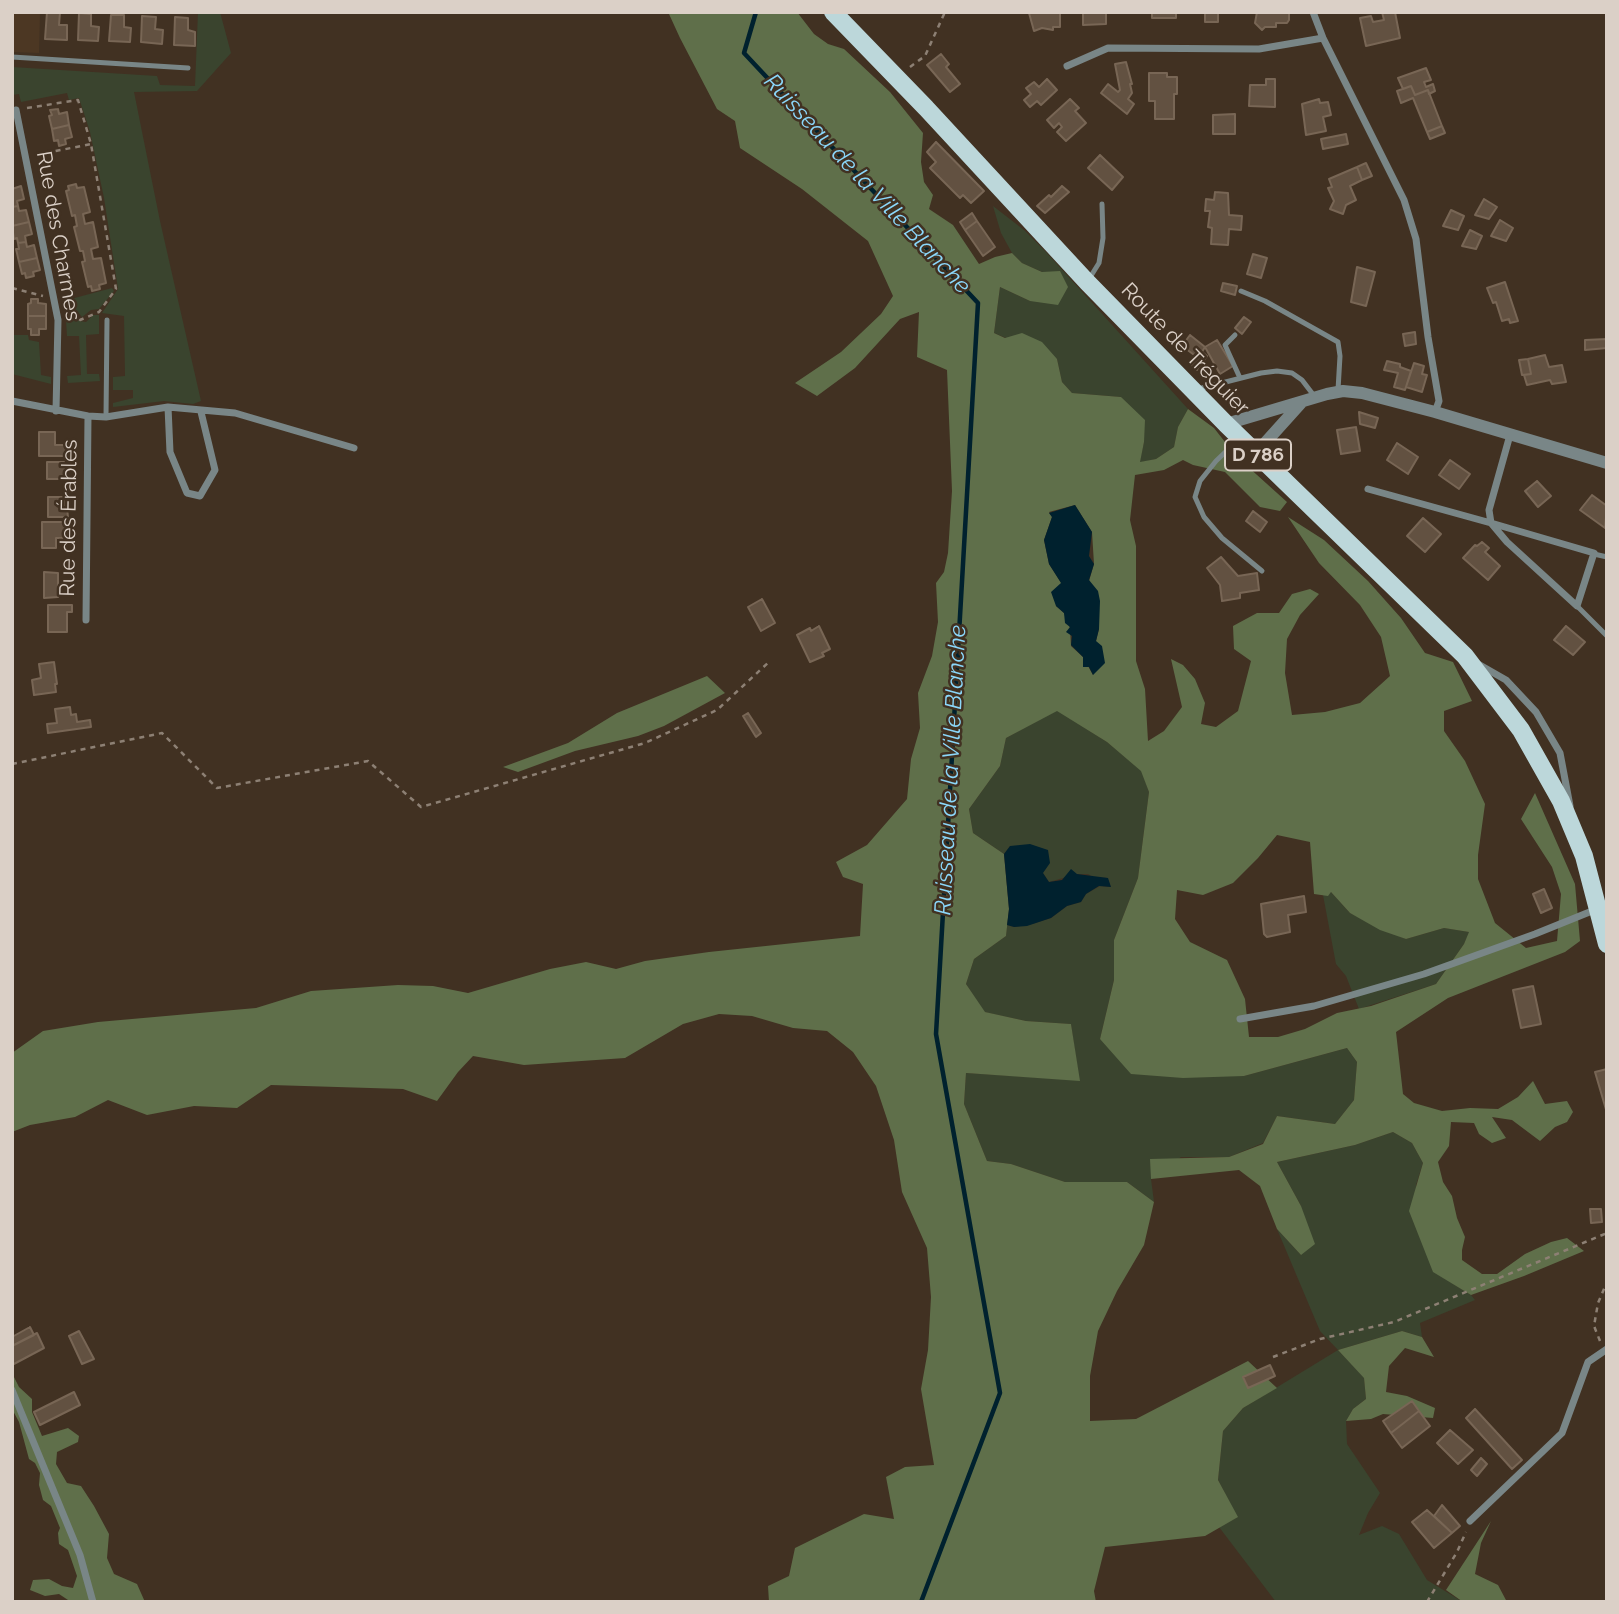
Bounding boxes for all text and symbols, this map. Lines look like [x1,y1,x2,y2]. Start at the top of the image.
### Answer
water label: Ruisseau de la Ville Blanche [758,68,976,300]
street label: Rue des Charmes [31,149,85,323]
street label: Route de Tréguier [1116,278,1254,420]
street label: Rue des Érables [55,439,83,597]
road number: D 786 [1225,440,1291,470]
water label: Ruisseau de la Ville Blanche [930,624,972,916]

